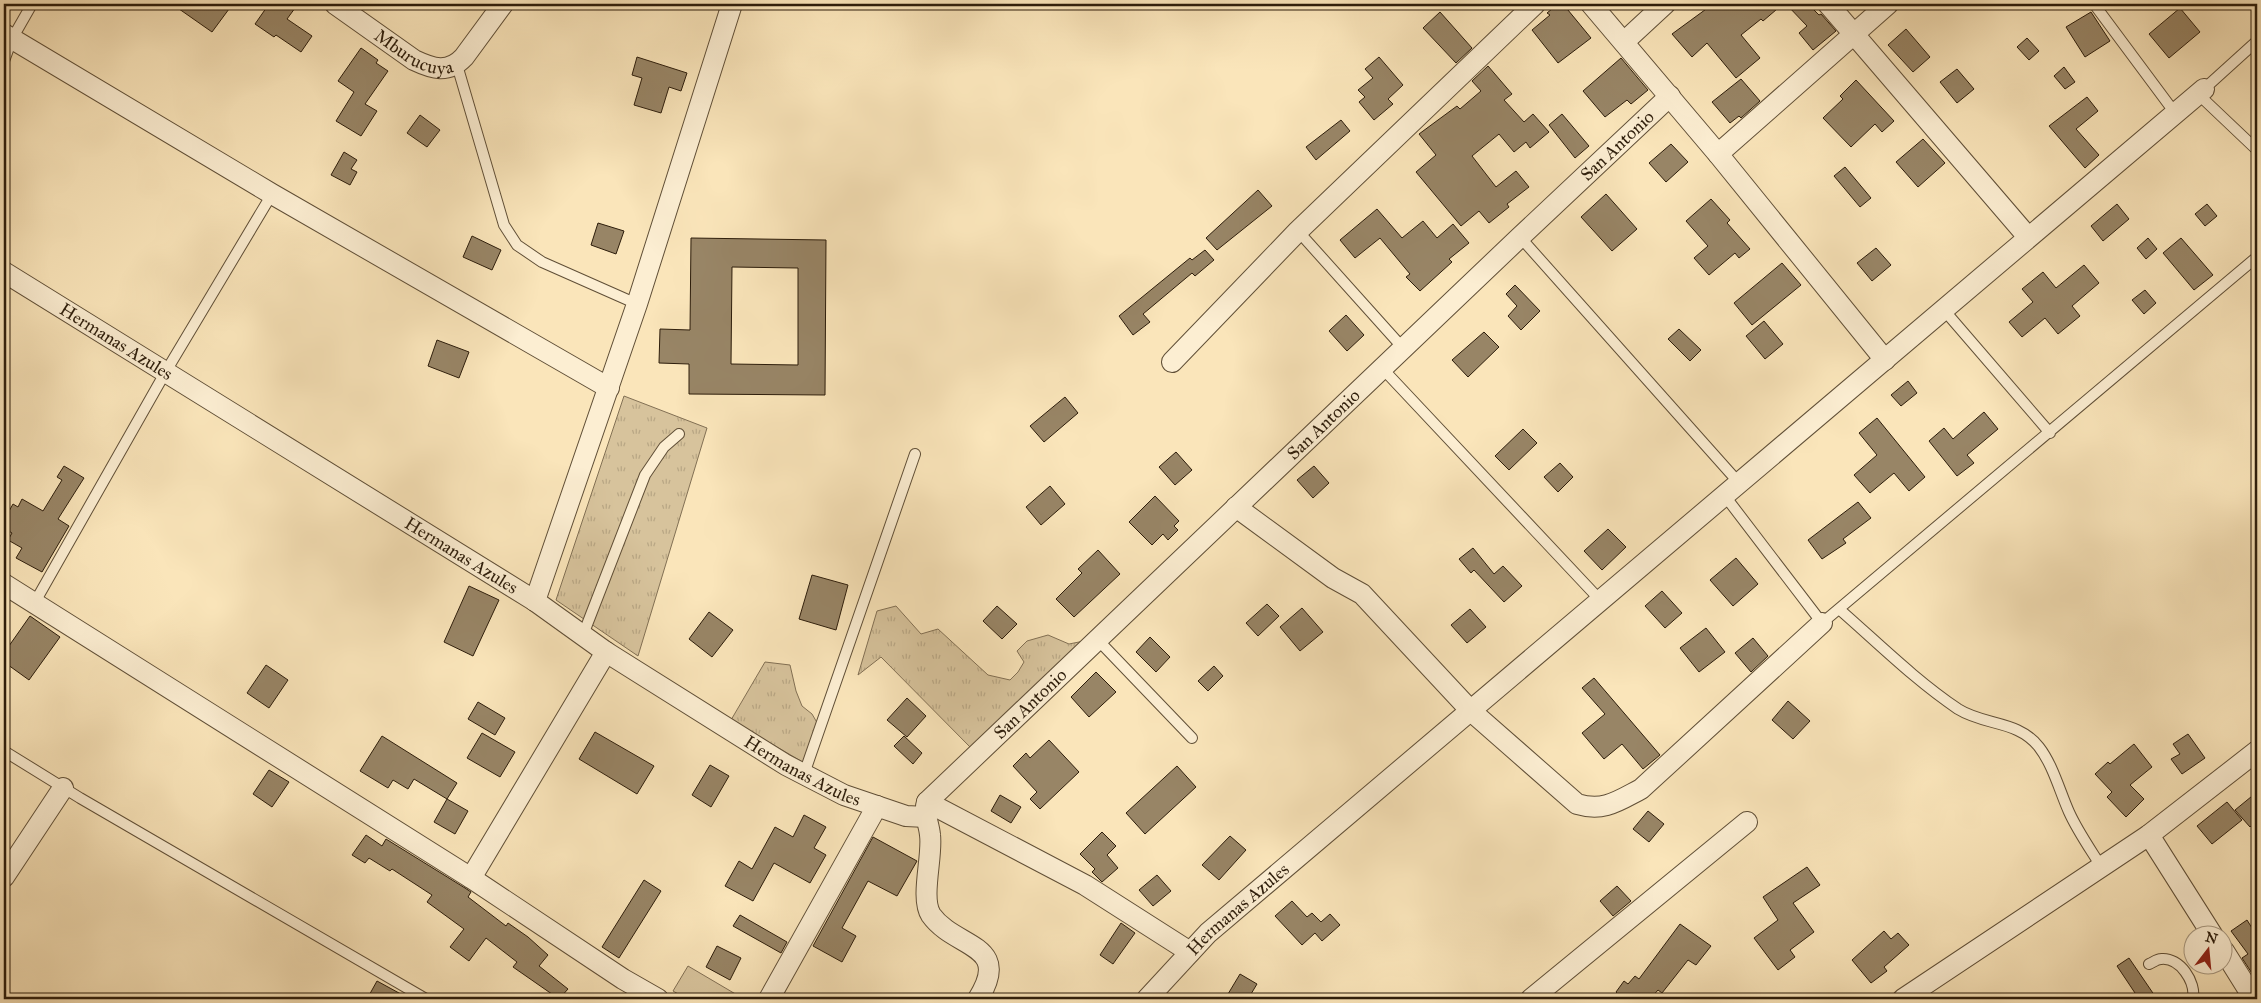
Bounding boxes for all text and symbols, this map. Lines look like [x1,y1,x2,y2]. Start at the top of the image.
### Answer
street label: Mburucuya [370,24,456,79]
street label: San Antonio [1576,106,1659,185]
street label: Hermanas Azules [56,298,177,385]
street label: San Antonio [1282,384,1365,464]
street label: Hermanas Azules [401,512,522,599]
street label: San Antonio [989,664,1071,744]
street label: Hermanas Azules [740,731,863,811]
street label: Hermanas Azules [1182,858,1293,960]
north arrow [2184,926,2234,976]
text: N [2203,928,2220,948]

